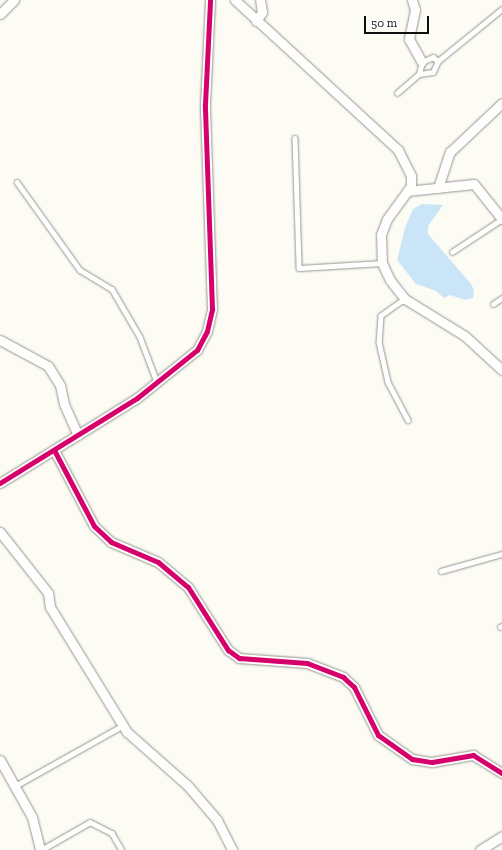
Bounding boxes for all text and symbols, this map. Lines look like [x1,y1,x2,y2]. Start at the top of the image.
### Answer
scale bar [366,8,431,34]
text: 50 m [371,16,397,30]

